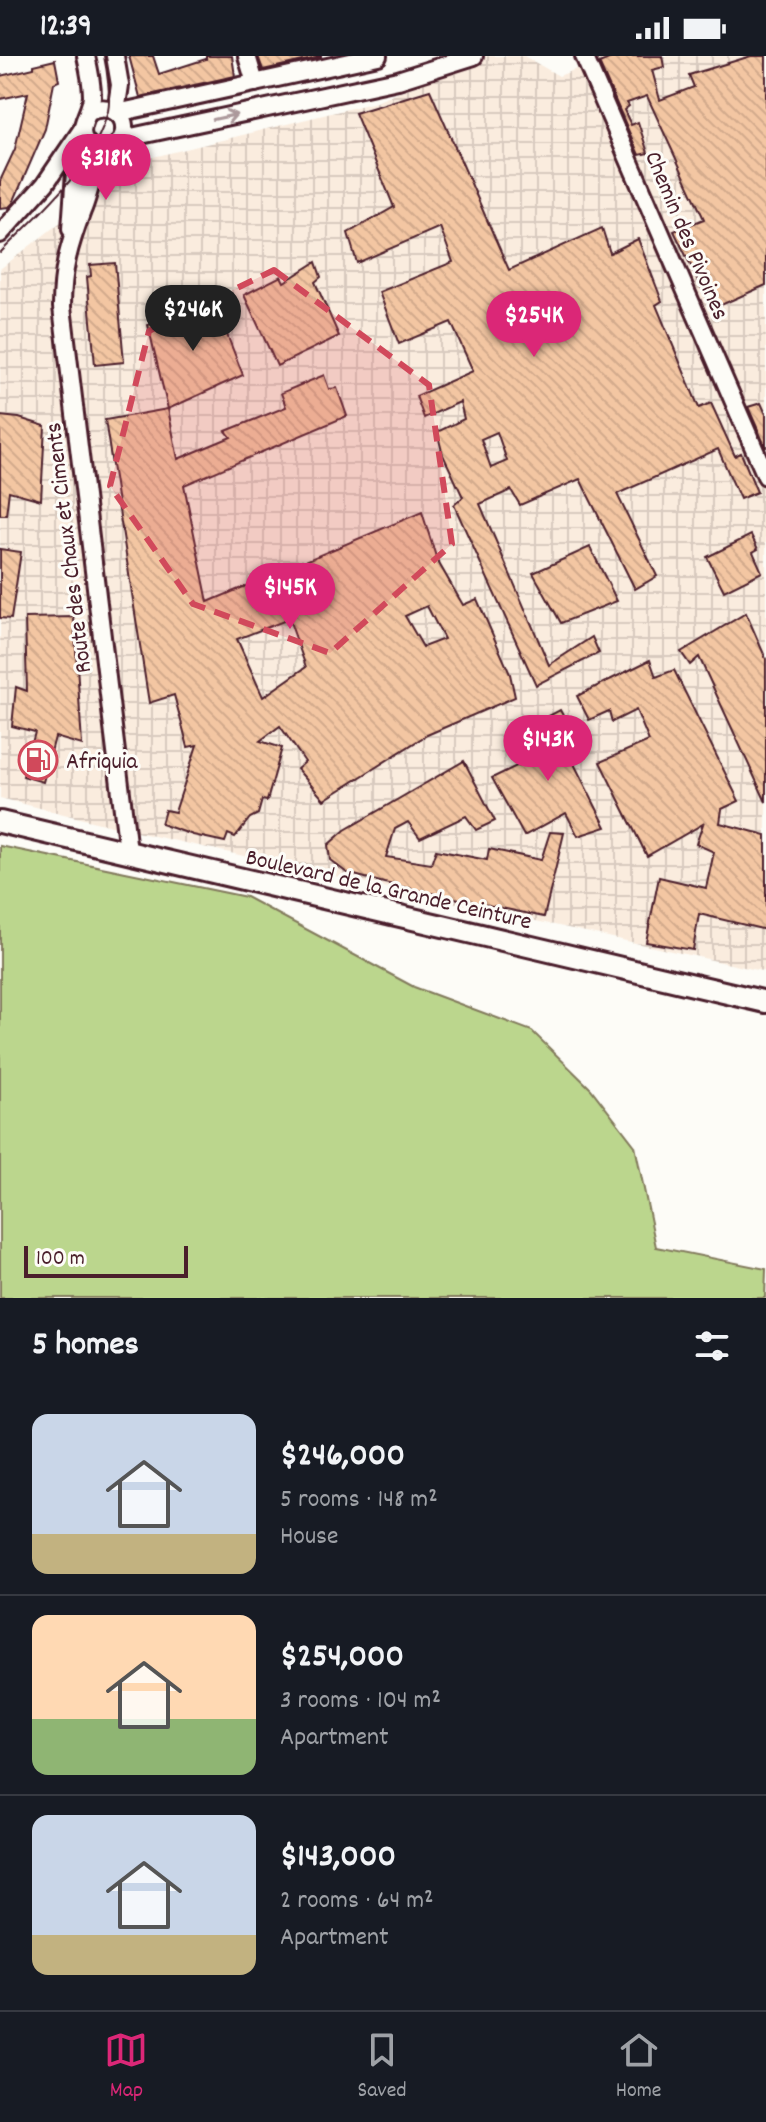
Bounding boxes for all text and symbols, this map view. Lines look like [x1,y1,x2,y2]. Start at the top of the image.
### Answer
text: 12:39 [40,7,92,50]
one-way arrow [212,109,237,124]
pin: $318K [50,134,162,202]
text: $318K [80,141,132,178]
street label: Chemin des Pivoines [634,146,736,326]
pin: $246K [137,285,249,353]
pin: $254K [478,291,590,359]
text: $246K [163,292,223,329]
text: $254K [504,298,564,335]
street label: Route des Chaux et Ciments [38,420,102,675]
pin: $145K [234,563,346,631]
text: $145K [263,570,317,607]
pin: $143K [492,715,604,783]
text: $143K [521,722,575,759]
fuel station icon: Afriquia [17,739,59,781]
place label: Afriquia [66,746,138,780]
street label: Boulevard de la Grande Ceinture [242,841,535,940]
scale bar [24,1242,188,1278]
text: 100 m [36,1244,85,1275]
text: 5 homes [32,1322,139,1371]
icon: filters [690,1324,734,1368]
text: $246,000 [280,1433,405,1482]
icon: home [96,1446,192,1542]
text: 5 rooms · 148 m² [280,1482,438,1519]
text: House [280,1519,338,1556]
text: $254,000 [280,1634,404,1683]
icon: home [96,1647,192,1743]
text: 3 rooms · 104 m² [280,1683,441,1720]
text: Apartment [280,1720,389,1757]
text: $143,000 [280,1834,396,1883]
icon: home [96,1847,192,1943]
text: 2 rooms · 64 m² [280,1883,434,1920]
text: Apartment [280,1920,389,1957]
tab: Map [104,2028,148,2107]
tab: Saved [357,2028,407,2107]
tab: Home [616,2028,661,2107]

